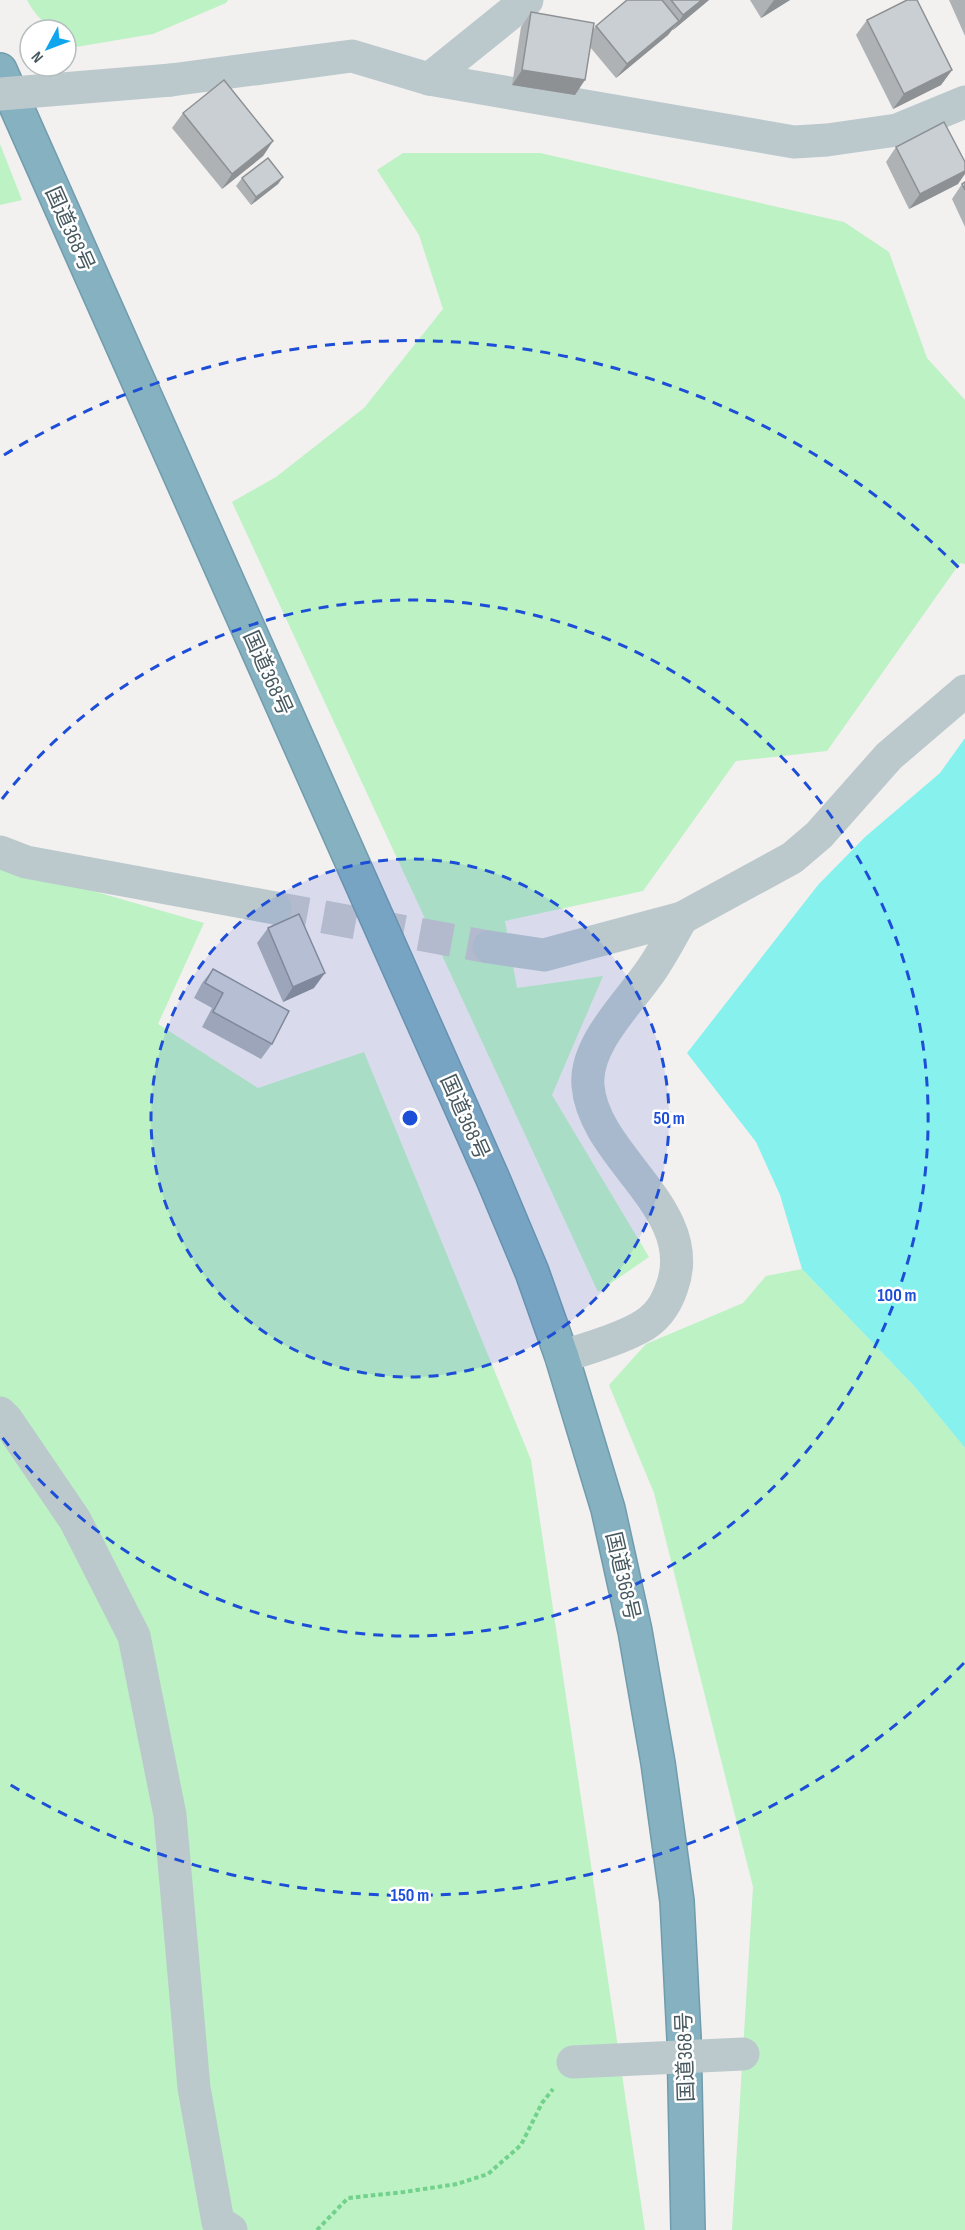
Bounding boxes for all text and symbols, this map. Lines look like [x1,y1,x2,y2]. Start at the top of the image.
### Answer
north arrow [18,18,78,78]
text: N [28,47,48,66]
street label: 国道368号 [40,183,99,275]
street label: 国道368号 [238,627,297,719]
street label: 国道368号 [435,1071,494,1163]
centre of rings [400,1108,420,1128]
text: 50 m [653,1108,685,1129]
text: 100 m [878,1285,917,1306]
street label: 国道368号 [600,1529,645,1623]
text: 150 m [391,1885,429,1906]
street label: 国道368号 [671,2011,700,2102]

